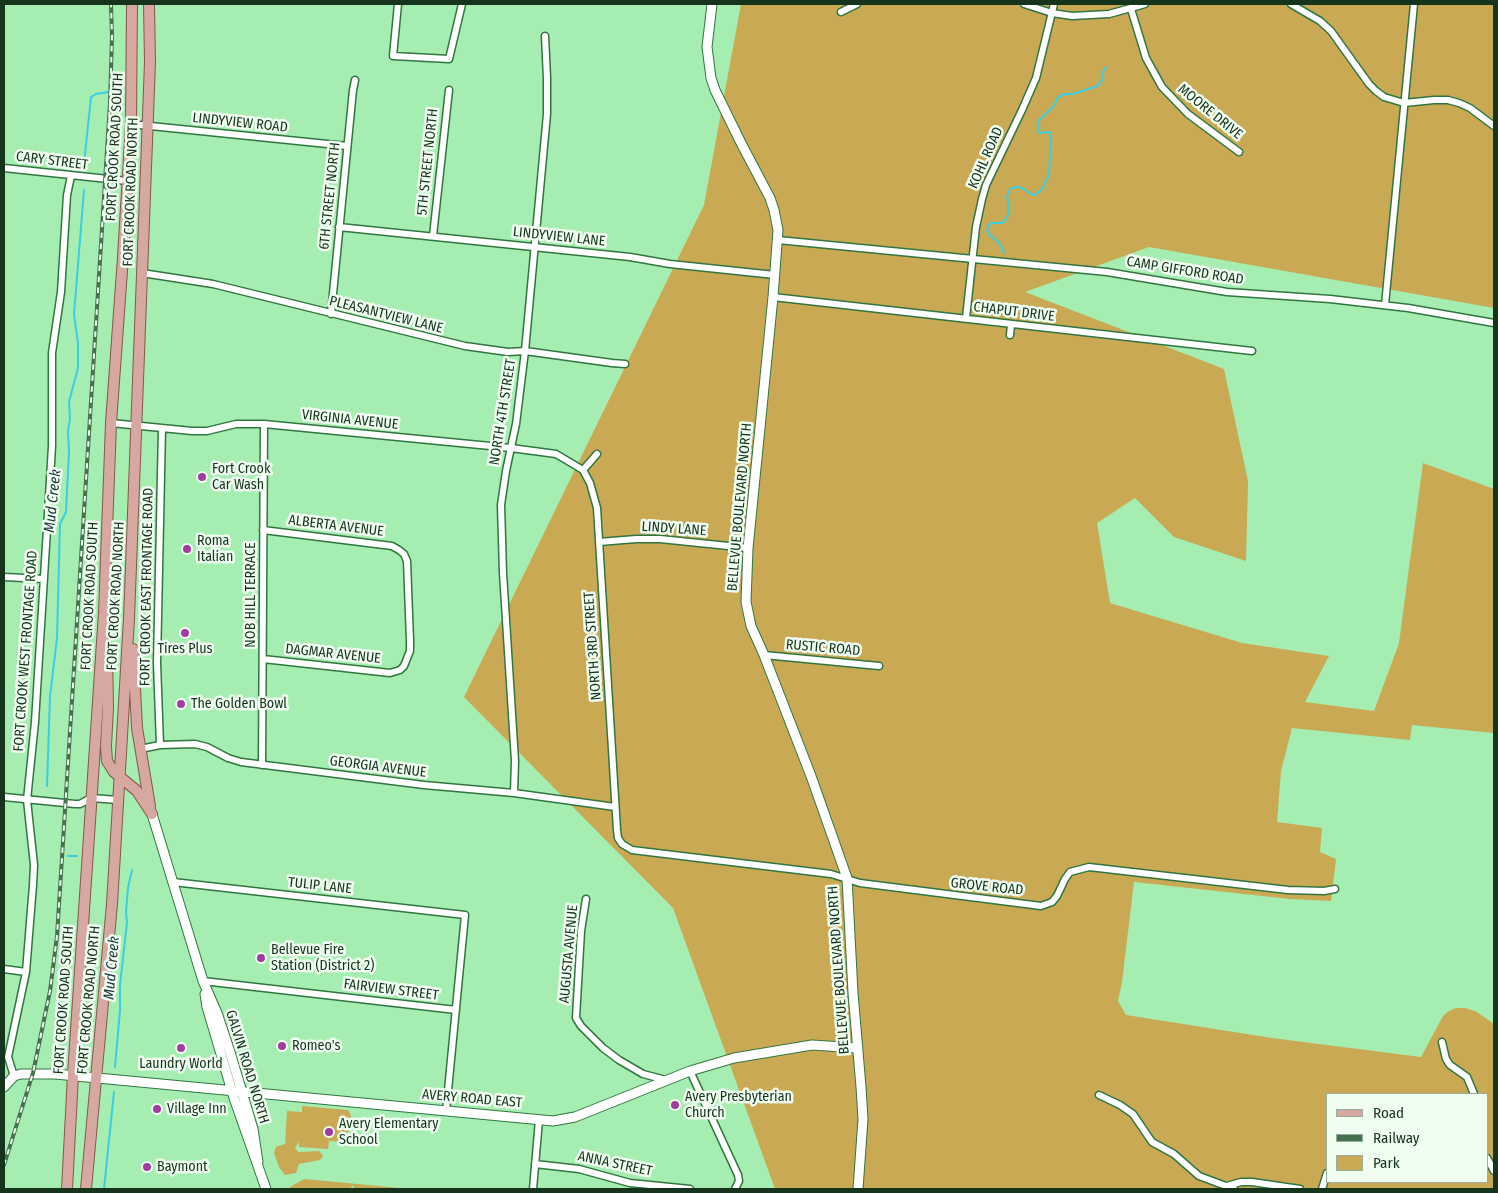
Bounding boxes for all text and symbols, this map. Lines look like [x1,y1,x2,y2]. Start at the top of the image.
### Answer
street label: FORT CROOK ROAD SOUTH [103,72,127,222]
street label: MOORE DRIVE [1174,81,1246,143]
street label: 5TH STREET NORTH [414,108,442,216]
street label: LINDYVIEW ROAD [191,110,289,136]
street label: FORT CROOK ROAD NORTH [120,117,142,267]
street label: KOHL ROAD [965,125,1007,191]
street label: 6TH STREET NORTH [316,142,344,250]
street label: CARY STREET [15,148,89,174]
street label: LINDYVIEW LANE [512,224,606,250]
street label: CAMP GIFFORD ROAD [1125,253,1245,289]
street label: PLEASANTVIEW LANE [327,293,445,337]
street label: CHAPUT DRIVE [973,299,1055,325]
street label: NORTH 4TH STREET [486,358,520,466]
street label: VIRGINIA AVENUE [301,407,399,433]
street label: BELLEVUE BOULEVARD NORTH [724,422,756,592]
place label: Fort Crook Car Wash [212,461,270,494]
water label: Mud Creek [41,468,65,534]
marker: Fort Crook Car Wash [196,471,208,483]
street label: FORT CROOK EAST FRONTAGE ROAD [137,488,157,686]
street label: ALBERTA AVENUE [287,512,385,540]
street label: LINDY LANE [641,518,707,540]
street label: FORT CROOK ROAD SOUTH [78,521,102,671]
street label: FORT CROOK ROAD NORTH [104,521,128,671]
place label: Roma Italian [197,533,233,566]
street label: NOB HILL TERRACE [243,542,259,648]
marker: Roma Italian [181,543,193,555]
street label: FORT CROOK WEST FRONTAGE ROAD [11,550,41,752]
street label: NORTH 3RD STREET [581,591,605,701]
marker: Tires Plus [179,627,191,639]
street label: RUSTIC ROAD [785,636,861,660]
place label: Tires Plus [158,641,212,657]
street label: DAGMAR AVENUE [285,641,381,667]
place label: The Golden Bowl [191,696,287,712]
marker: The Golden Bowl [175,698,187,710]
street label: GEORGIA AVENUE [329,753,427,781]
street label: TULIP LANE [287,874,353,898]
street label: GROVE ROAD [950,875,1024,899]
street label: BELLEVUE BOULEVARD NORTH [825,885,853,1055]
street label: AUGUSTA AVENUE [556,904,582,1004]
street label: FORT CROOK ROAD SOUTH [50,925,78,1075]
street label: FORT CROOK ROAD NORTH [74,925,104,1075]
water label: Mud Creek [100,936,124,1000]
place label: Bellevue Fire Station (District 2) [271,942,374,974]
marker: Bellevue Fire Station (District 2) [255,952,267,964]
street label: FAIRVIEW STREET [343,976,439,1004]
street label: GALVIN ROAD NORTH [222,1008,272,1126]
place label: Romeo's [292,1038,340,1054]
marker: Romeo's [276,1040,288,1052]
marker: Laundry World [175,1042,187,1054]
place label: Laundry World [139,1056,223,1072]
street label: AVERY ROAD EAST [421,1086,523,1112]
place label: Avery Presbyterian Church [685,1089,792,1122]
legend [1326,1093,1488,1183]
marker: Avery Presbyterian Church [669,1099,681,1111]
place label: Village Inn [167,1101,227,1117]
marker: Village Inn [151,1103,163,1115]
text: Road [1373,1104,1404,1122]
place label: Avery Elementary School [339,1116,438,1148]
marker: Avery Elementary School [323,1126,335,1138]
text: Railway [1373,1129,1420,1147]
street label: ANNA STREET [576,1148,654,1180]
text: Park [1373,1154,1400,1172]
place label: Baymont [157,1159,208,1175]
marker: Baymont [141,1161,153,1173]

